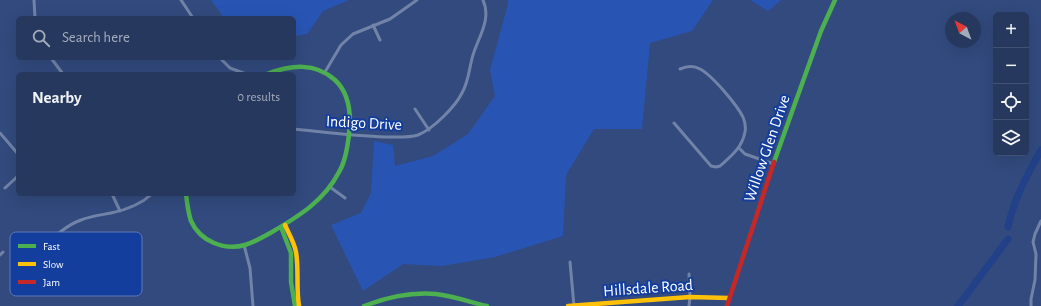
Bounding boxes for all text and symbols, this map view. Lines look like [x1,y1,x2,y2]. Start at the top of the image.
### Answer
north arrow [945,12,981,48]
map controls [993,12,1029,156]
button: + [993,12,1029,48]
search box [16,16,296,60]
icon: search [30,27,52,49]
text: Search here [62,30,130,45]
button: − [993,48,1029,84]
button: locate [993,84,1029,120]
text: Nearby [32,89,82,106]
text: 0 results [237,91,280,104]
street label: Willow Glen Drive [741,93,793,204]
street label: Indigo Drive [326,113,402,133]
button: layers [993,120,1029,156]
legend [10,232,142,296]
text: Fast [43,241,61,252]
text: Slow [43,259,64,270]
text: Jam [43,277,60,288]
street label: Hillsdale Road [603,277,694,299]

